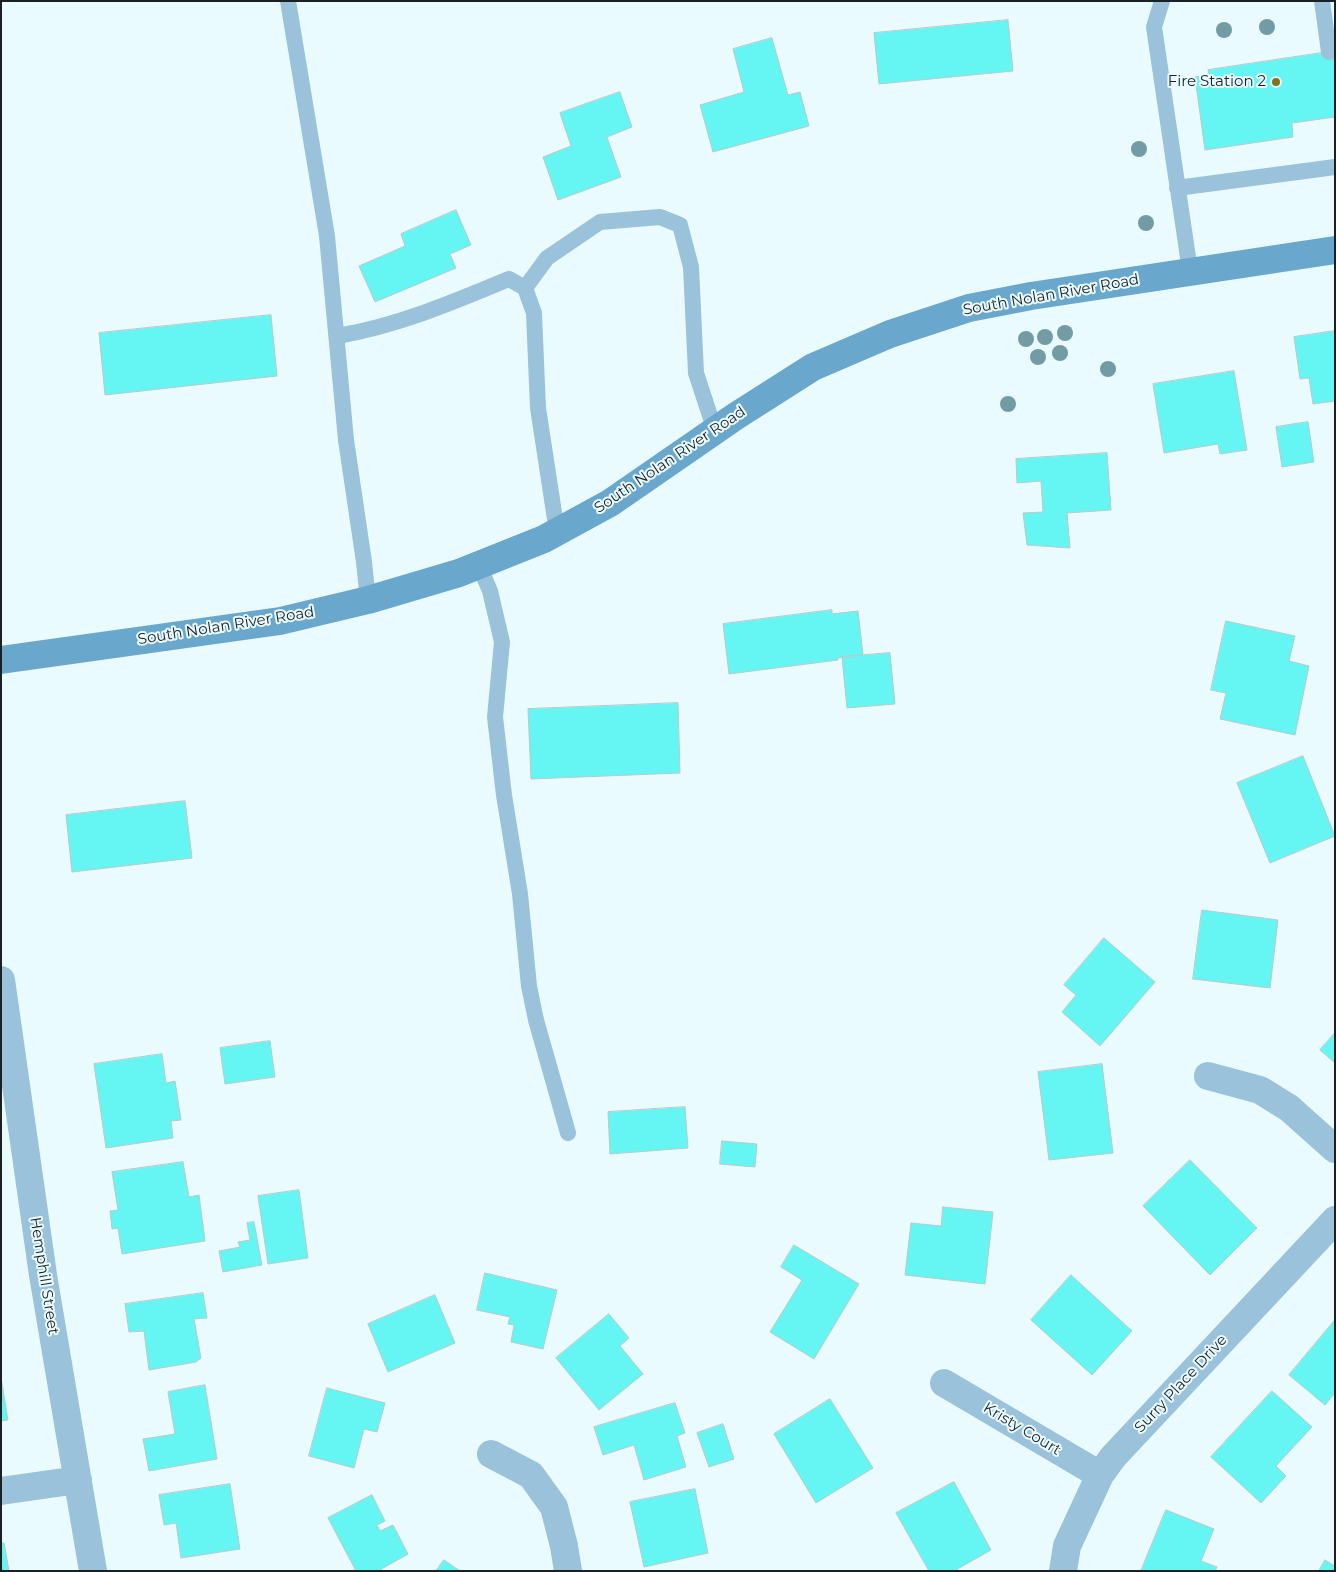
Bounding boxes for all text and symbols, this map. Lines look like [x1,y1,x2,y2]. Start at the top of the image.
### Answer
place label: Fire Station 2 [1168,73,1266,91]
marker: Fire Station 2 [1270,76,1282,88]
street label: South Nolan River Road [962,271,1140,319]
street label: South Nolan River Road [591,403,749,517]
street label: South Nolan River Road [136,603,316,649]
street label: Hemphill Street [26,1216,62,1336]
street label: Surry Place Drive [1131,1331,1231,1437]
street label: Kristy Court [980,1399,1064,1459]

